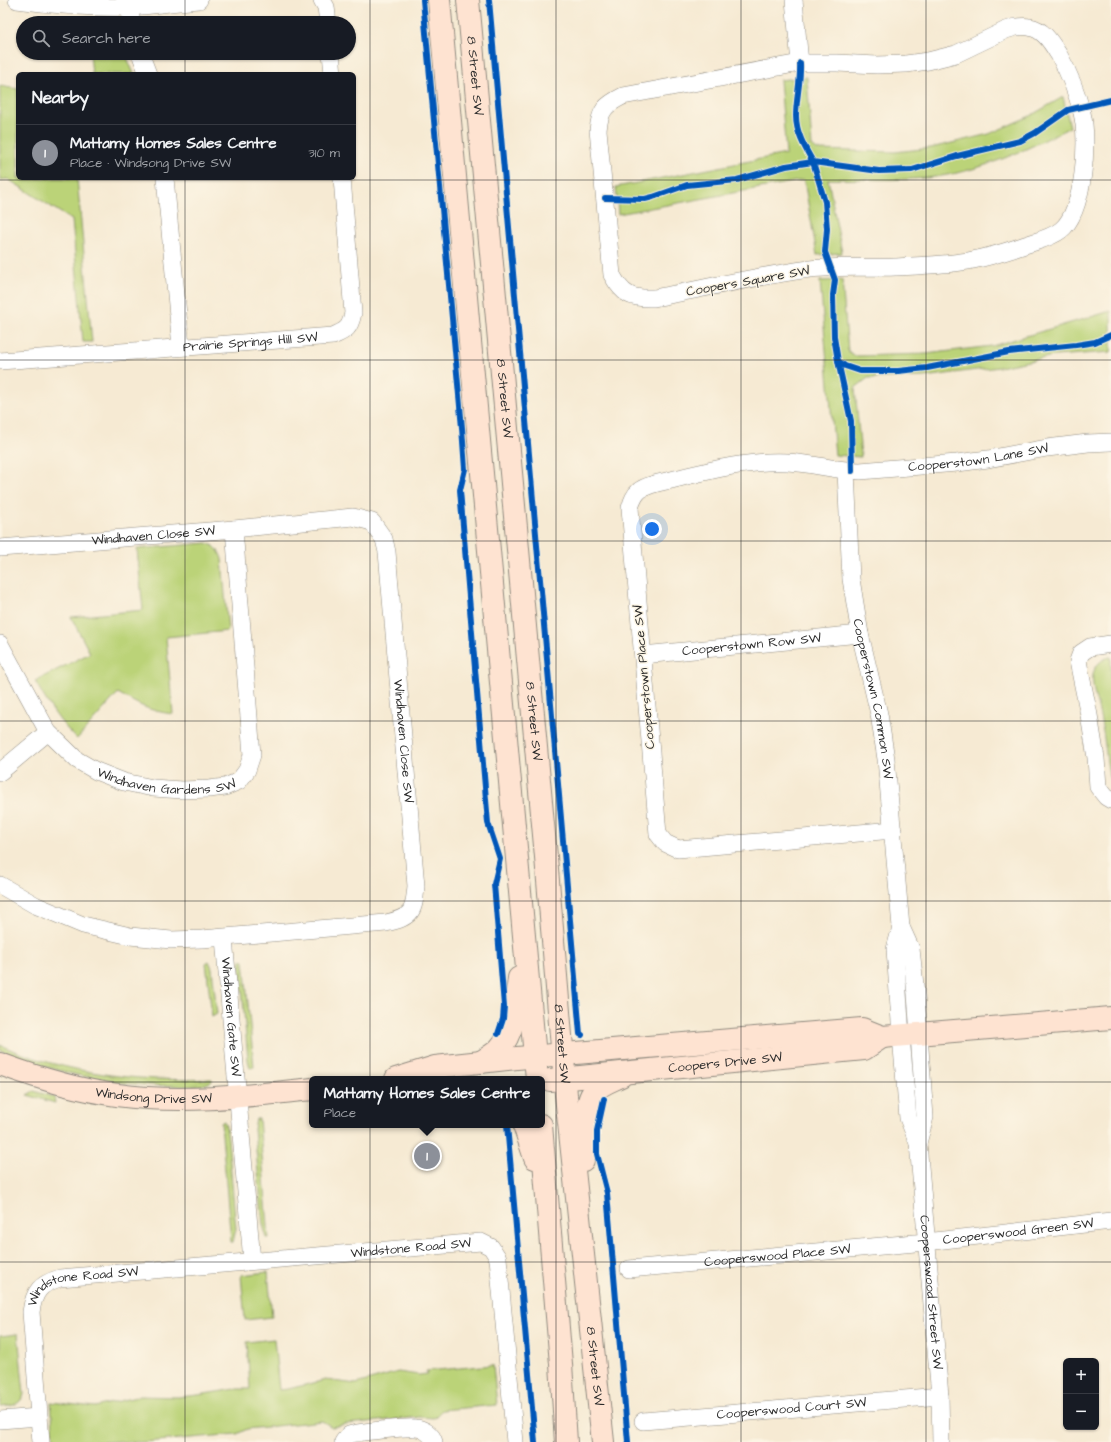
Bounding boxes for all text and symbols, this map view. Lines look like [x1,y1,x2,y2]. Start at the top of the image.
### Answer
search box [16,16,356,60]
icon: search [30,27,52,49]
text: Search here [62,28,151,49]
street label: 8 Street SW [462,35,488,117]
text: Nearby [32,86,89,110]
text: Mattamy Homes Sales Centre [70,133,277,154]
text: 1 [44,144,46,162]
text: 310 m [308,144,340,162]
text: Place · Windsong Drive SW [70,154,231,172]
street label: Coopers Square SW [685,261,812,301]
street label: Prairie Springs Hill SW [182,328,319,356]
street label: 8 Street SW [492,358,517,440]
street label: Cooperstown Lane SW [907,439,1051,476]
your location [642,519,662,539]
street label: Windhaven Close SW [91,521,217,550]
street label: Cooperstown Place SW [629,603,659,750]
street label: Cooperstown Common SW [849,617,897,780]
street label: Cooperstown Row SW [681,629,823,660]
street label: Windhaven Close SW [389,679,418,804]
street label: 8 Street SW [521,681,546,762]
street label: Windhaven Gardens SW [94,763,240,799]
street label: Windhaven Gate SW [217,956,245,1078]
street label: 8 Street SW [549,1003,574,1085]
street label: Coopers Drive SW [667,1048,784,1077]
popup [309,1076,545,1128]
street label: Windsong Drive SW [94,1083,213,1108]
text: Mattamy Homes Sales Centre [324,1083,530,1104]
text: Place [324,1104,356,1122]
pin: 1 [414,1141,440,1171]
street label: Cooperswood Street SW [915,1214,947,1371]
street label: Cooperswood Green SW [942,1214,1095,1249]
street label: Windstone Road SW [350,1234,473,1262]
street label: Cooperswood Place SW [703,1240,852,1271]
street label: Windstone Road SW [23,1262,140,1308]
street label: 8 Street SW [582,1326,608,1407]
map controls [1063,1358,1099,1430]
button: + [1063,1358,1099,1394]
street label: Cooperswood Court SW [716,1393,868,1424]
button: − [1063,1394,1099,1430]

